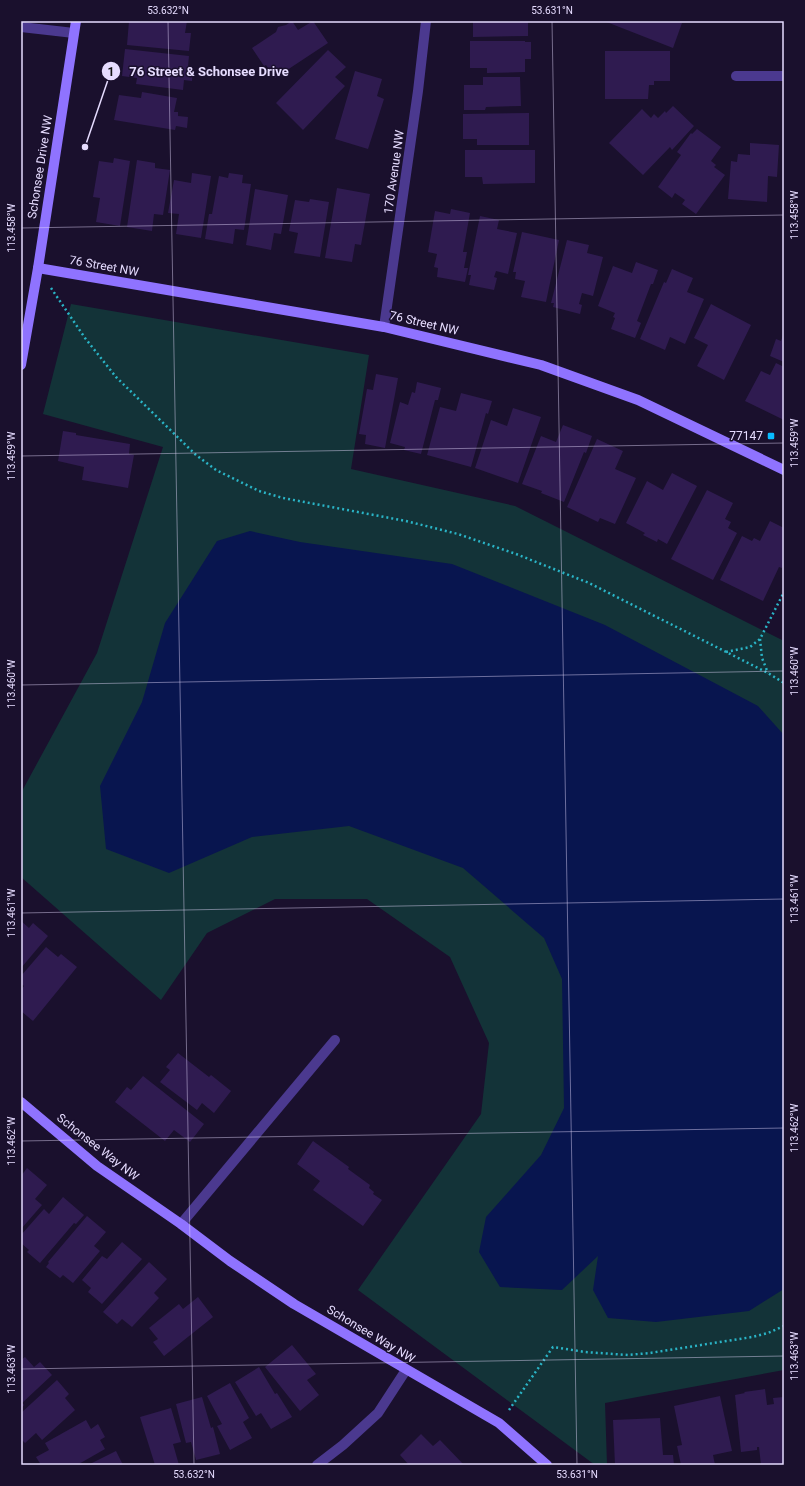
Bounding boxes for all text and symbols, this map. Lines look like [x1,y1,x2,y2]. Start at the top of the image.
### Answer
text: 53.632°N [147,5,189,16]
text: 53.631°N [531,5,573,16]
callout: 76 Street & Schonsee Drive [101,59,297,84]
text: 76 Street & Schonsee Drive [129,64,289,79]
text: 1 [108,65,114,79]
street label: Schonsee Drive NW [25,114,55,220]
street label: 170 Avenue NW [381,129,407,215]
text: 113.458°W [789,190,800,239]
text: 113.458°W [6,203,17,252]
street label: 76 Street NW [68,253,140,279]
street label: 76 Street NW [388,308,460,338]
text: 113.459°W [789,418,800,467]
place label: 77147 [729,429,763,443]
text: 113.459°W [6,431,17,480]
marker: 77147 [766,431,776,441]
text: 113.460°W [789,646,800,695]
text: 113.460°W [6,659,17,708]
text: 113.461°W [789,874,800,923]
text: 113.461°W [6,888,17,937]
text: 113.462°W [789,1103,800,1152]
street label: Schonsee Way NW [54,1111,142,1184]
text: 113.462°W [6,1116,17,1165]
street label: Schonsee Way NW [324,1302,418,1366]
text: 113.463°W [789,1331,800,1380]
text: 113.463°W [6,1344,17,1393]
text: 53.632°N [173,1469,215,1480]
text: 53.631°N [556,1469,598,1480]

